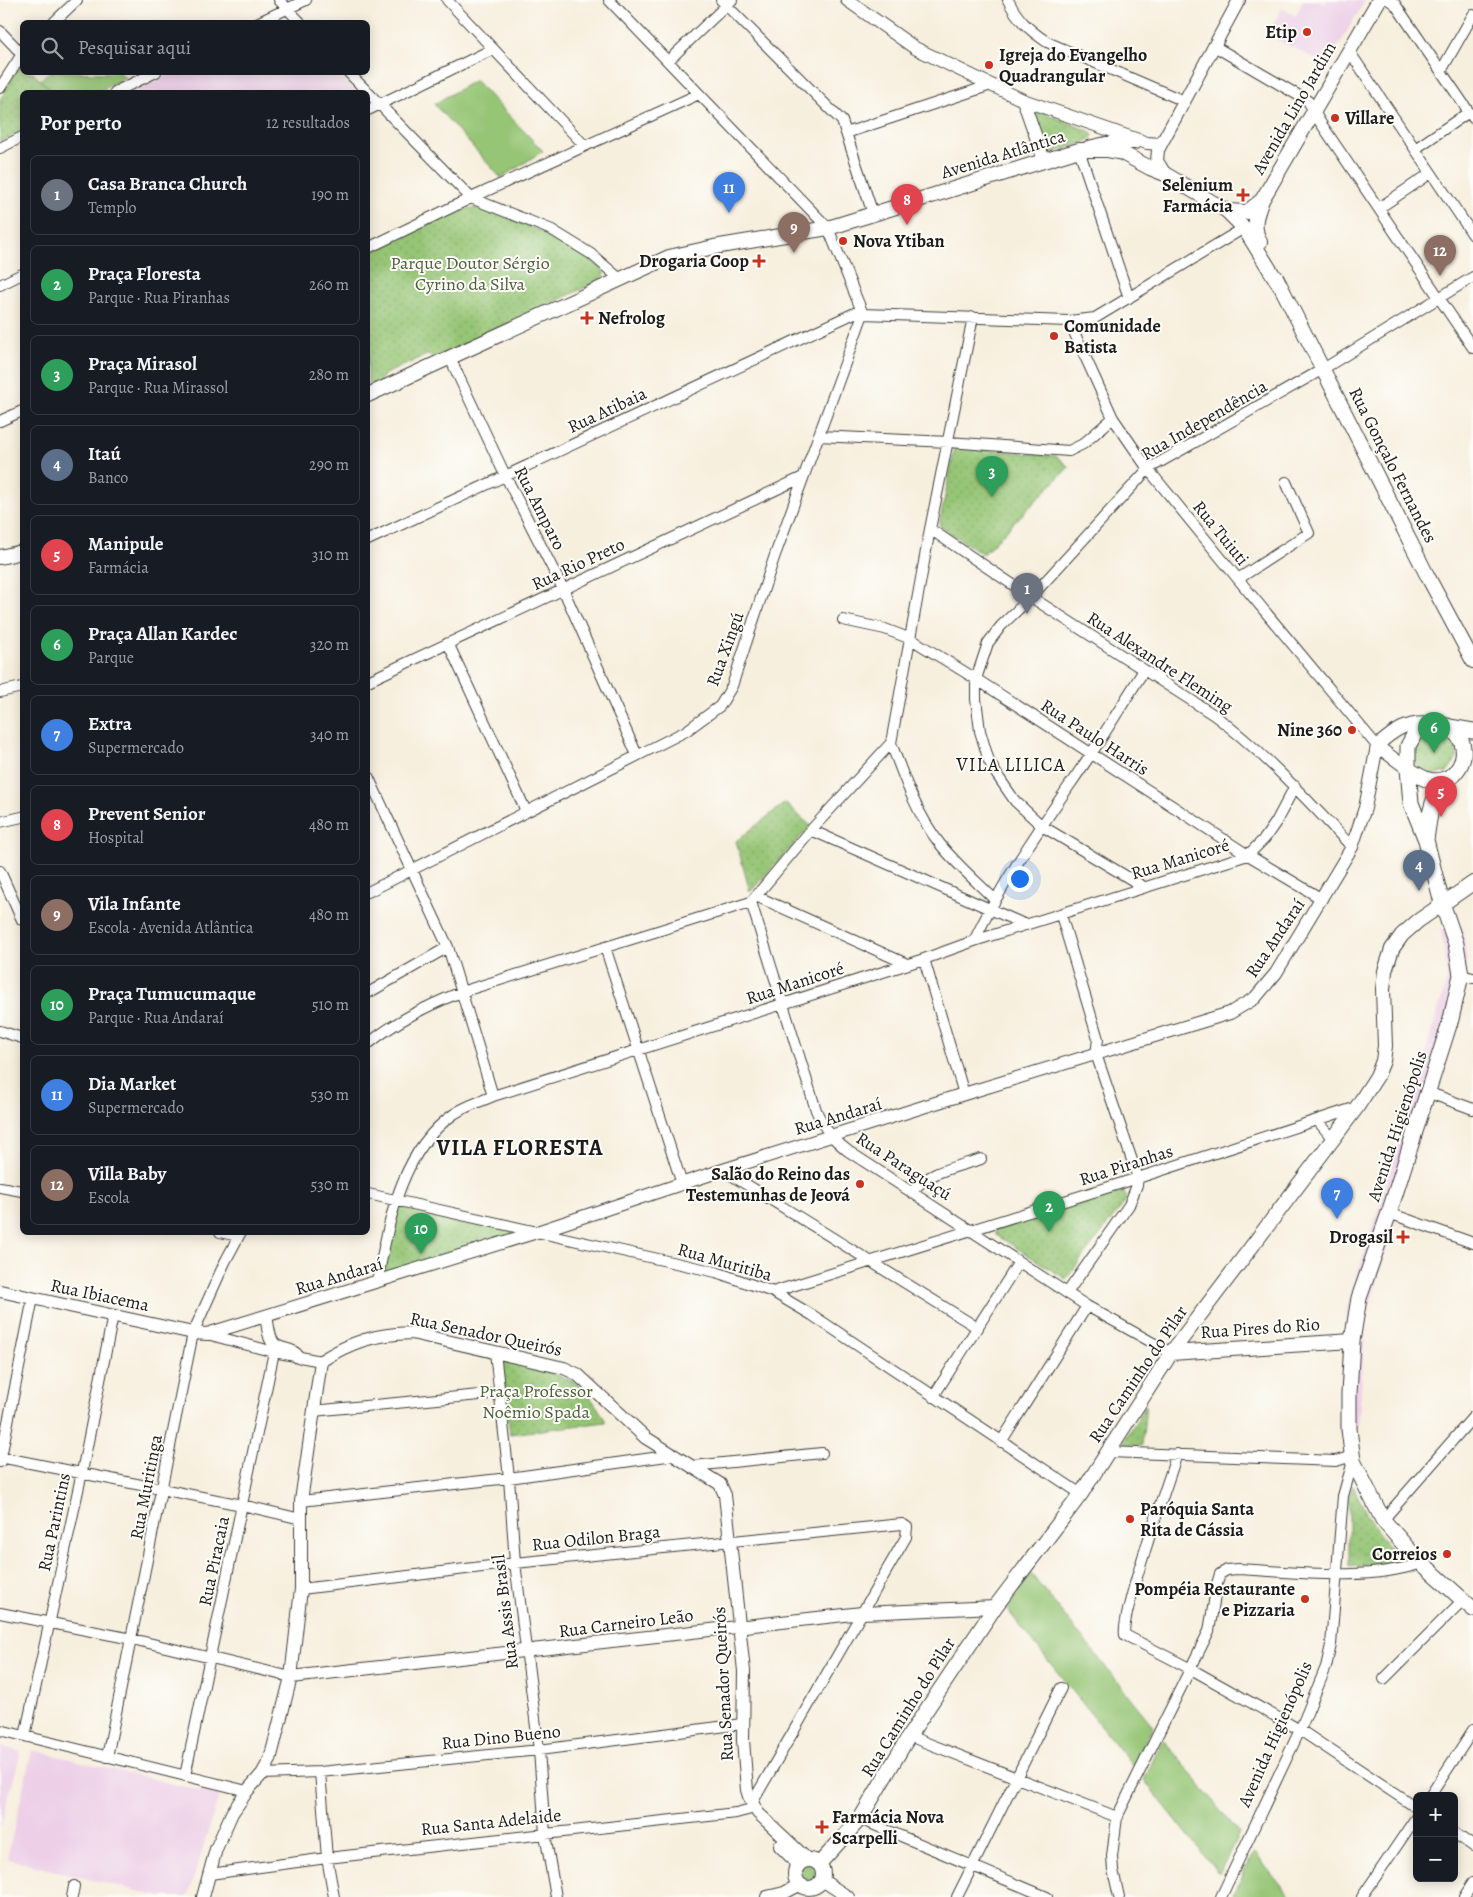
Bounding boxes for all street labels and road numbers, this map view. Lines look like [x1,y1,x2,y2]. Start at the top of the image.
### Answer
street label: Avenida Lino Jardim [1246,37,1342,179]
street label: Avenida Atlântica [937,124,1069,185]
street label: Rua Independência [1136,374,1272,466]
street label: Rua Atibaia [564,381,651,439]
street label: Rua Gonçalo Fernandes [1343,383,1443,547]
street label: Rua Amparo [509,462,571,554]
street label: Rua Tuiuti [1187,496,1255,570]
street label: Rua Rio Preto [528,532,628,596]
street label: Rua Alexandre Fleming [1082,606,1238,718]
street label: Rua Xingú [700,608,750,690]
street label: Rua Paulo Harris [1036,693,1154,781]
street label: Rua Manicoré [1128,833,1232,885]
street label: Rua Andaraí [1240,894,1310,982]
street label: Rua Manicoré [743,956,847,1010]
street label: Avenida Higienópolis [1361,1048,1433,1205]
street label: Rua Andaraí [791,1091,885,1141]
street label: Rua Paraguaçú [851,1126,957,1206]
street label: Rua Piranhas [1076,1139,1176,1191]
street label: Rua Muritiba [675,1237,776,1287]
street label: Rua Andaraí [292,1251,386,1301]
street label: Rua Ibiacema [49,1273,152,1317]
street label: Rua Caminho do Pilar [1083,1301,1193,1447]
street label: Rua Senador Queirós [408,1306,564,1362]
street label: Rua Pires do Rio [1200,1312,1321,1344]
street label: Rua Muritinga [124,1432,168,1542]
street label: Rua Parintins [32,1471,76,1573]
street label: Rua Piracaia [193,1513,235,1608]
street label: Rua Odilon Braga [531,1519,662,1557]
street label: Rua Assis Brasil [486,1553,524,1671]
street label: Rua Carneiro Leão [557,1603,695,1643]
street label: Rua Senador Queirós [707,1606,739,1762]
street label: Rua Caminho do Pilar [855,1632,961,1781]
street label: Avenida Higienópolis [1232,1657,1318,1812]
street label: Rua Dino Bueno [440,1719,562,1755]
street label: Rua Santa Adelaide [420,1803,562,1841]

